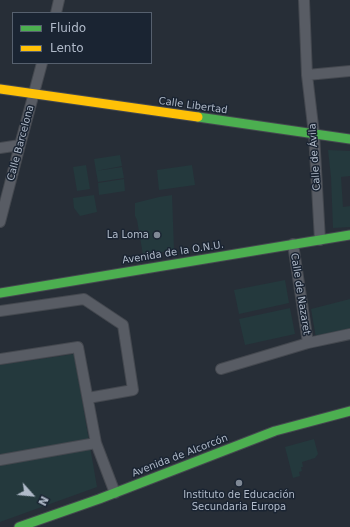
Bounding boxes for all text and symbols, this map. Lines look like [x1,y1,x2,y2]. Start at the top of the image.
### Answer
legend [12,12,152,64]
text: Fluido [50,21,86,35]
text: Lento [50,41,84,55]
street label: Calle Libertad [158,95,228,117]
street label: Calle Barcelona [5,104,37,182]
street label: Calle de Ávila [307,123,323,191]
place label: La Loma [107,229,149,241]
marker: La Loma [152,230,162,240]
street label: Avenida de la O.N.U. [121,239,225,267]
street label: Calle de Nazaret [288,252,312,336]
street label: Avenida de Alcorcón [130,432,230,480]
north arrow [12,475,52,515]
marker: Instituto de Educación Secundaria Europa [234,478,244,488]
place label: Instituto de Educación Secundaria Europa [183,489,295,512]
text: N [35,494,51,508]

